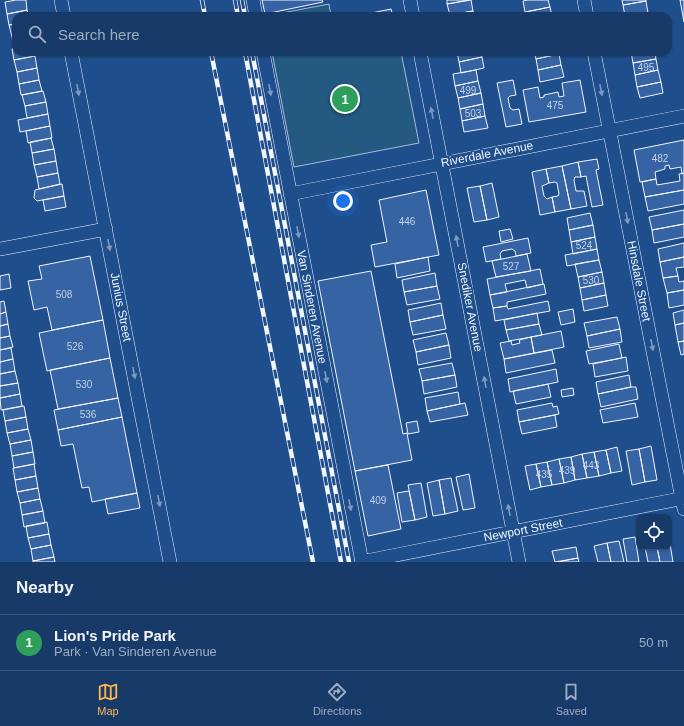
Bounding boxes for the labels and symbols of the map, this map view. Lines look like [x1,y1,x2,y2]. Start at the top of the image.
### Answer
house number: 495 [638,62,655,73]
one-way arrow [76,84,82,96]
one-way arrow [267,84,273,96]
pin: 1 [332,84,358,114]
one-way arrow [599,84,605,96]
house number: 499 [460,85,477,96]
house number: 475 [547,100,564,111]
one-way arrow [429,107,435,120]
house number: 503 [465,108,482,119]
street label: Riverdale Avenue [440,138,535,170]
house number: 482 [652,153,669,164]
your location [333,191,353,211]
one-way arrow [624,212,630,224]
house number: 446 [399,216,416,227]
one-way arrow [295,226,301,238]
one-way arrow [454,235,460,247]
one-way arrow [106,239,112,251]
street label: Hinsdale Street [624,239,654,323]
house number: 524 [576,240,593,251]
street label: Van Sinderen Avenue [294,249,330,365]
street label: Snediker Avenue [454,261,486,353]
house number: 527 [503,261,520,272]
street label: Junius Street [107,271,135,343]
house number: 530 [583,275,600,286]
house number: 508 [56,289,73,300]
one-way arrow [649,339,655,351]
house number: 526 [67,341,84,352]
one-way arrow [131,367,137,379]
one-way arrow [323,371,329,383]
one-way arrow [481,376,487,388]
house number: 530 [76,379,93,390]
house number: 536 [80,409,97,420]
house number: 443 [583,460,600,471]
house number: 439 [559,465,576,476]
house number: 435 [536,469,553,480]
one-way arrow [156,494,162,507]
house number: 409 [370,495,387,506]
one-way arrow [348,498,354,511]
one-way arrow [506,504,512,516]
street label: Newport Street [482,515,564,545]

